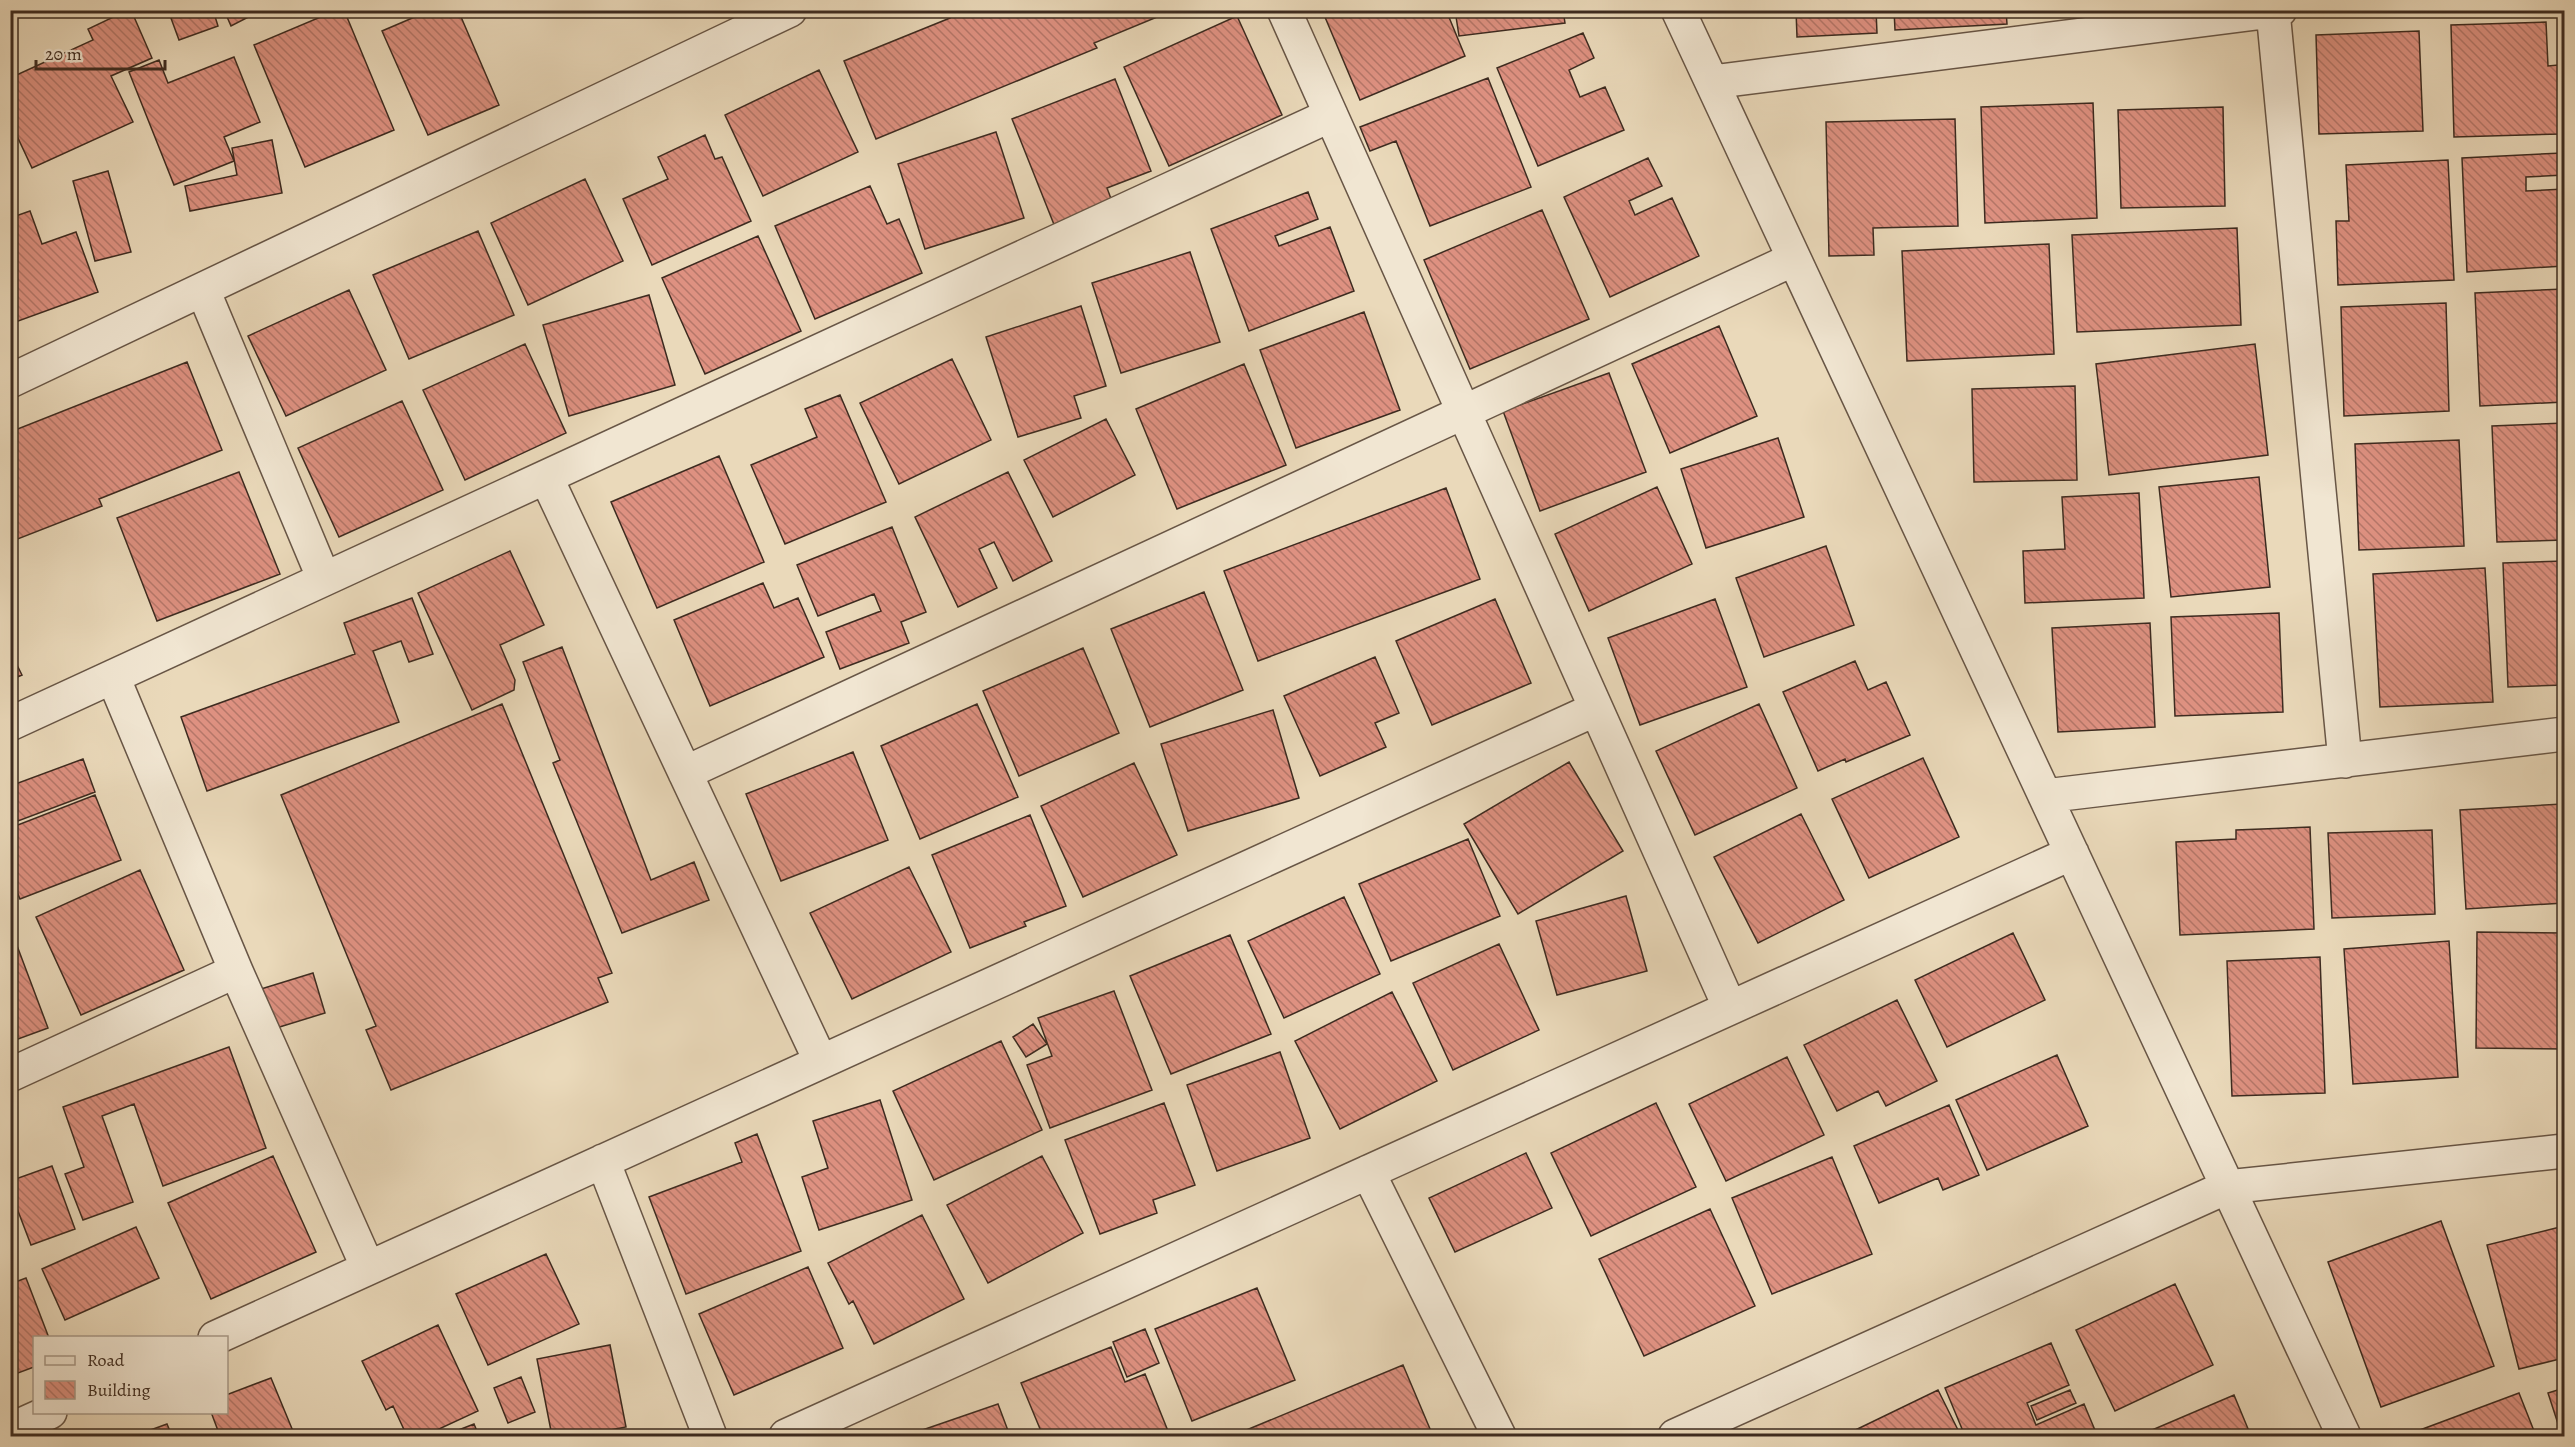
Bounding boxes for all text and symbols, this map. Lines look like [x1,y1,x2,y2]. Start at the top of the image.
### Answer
scale bar [36,33,165,71]
text: 20 m [45,42,82,66]
legend [33,1336,228,1414]
text: Road [87,1348,125,1372]
text: Building [87,1378,151,1402]

